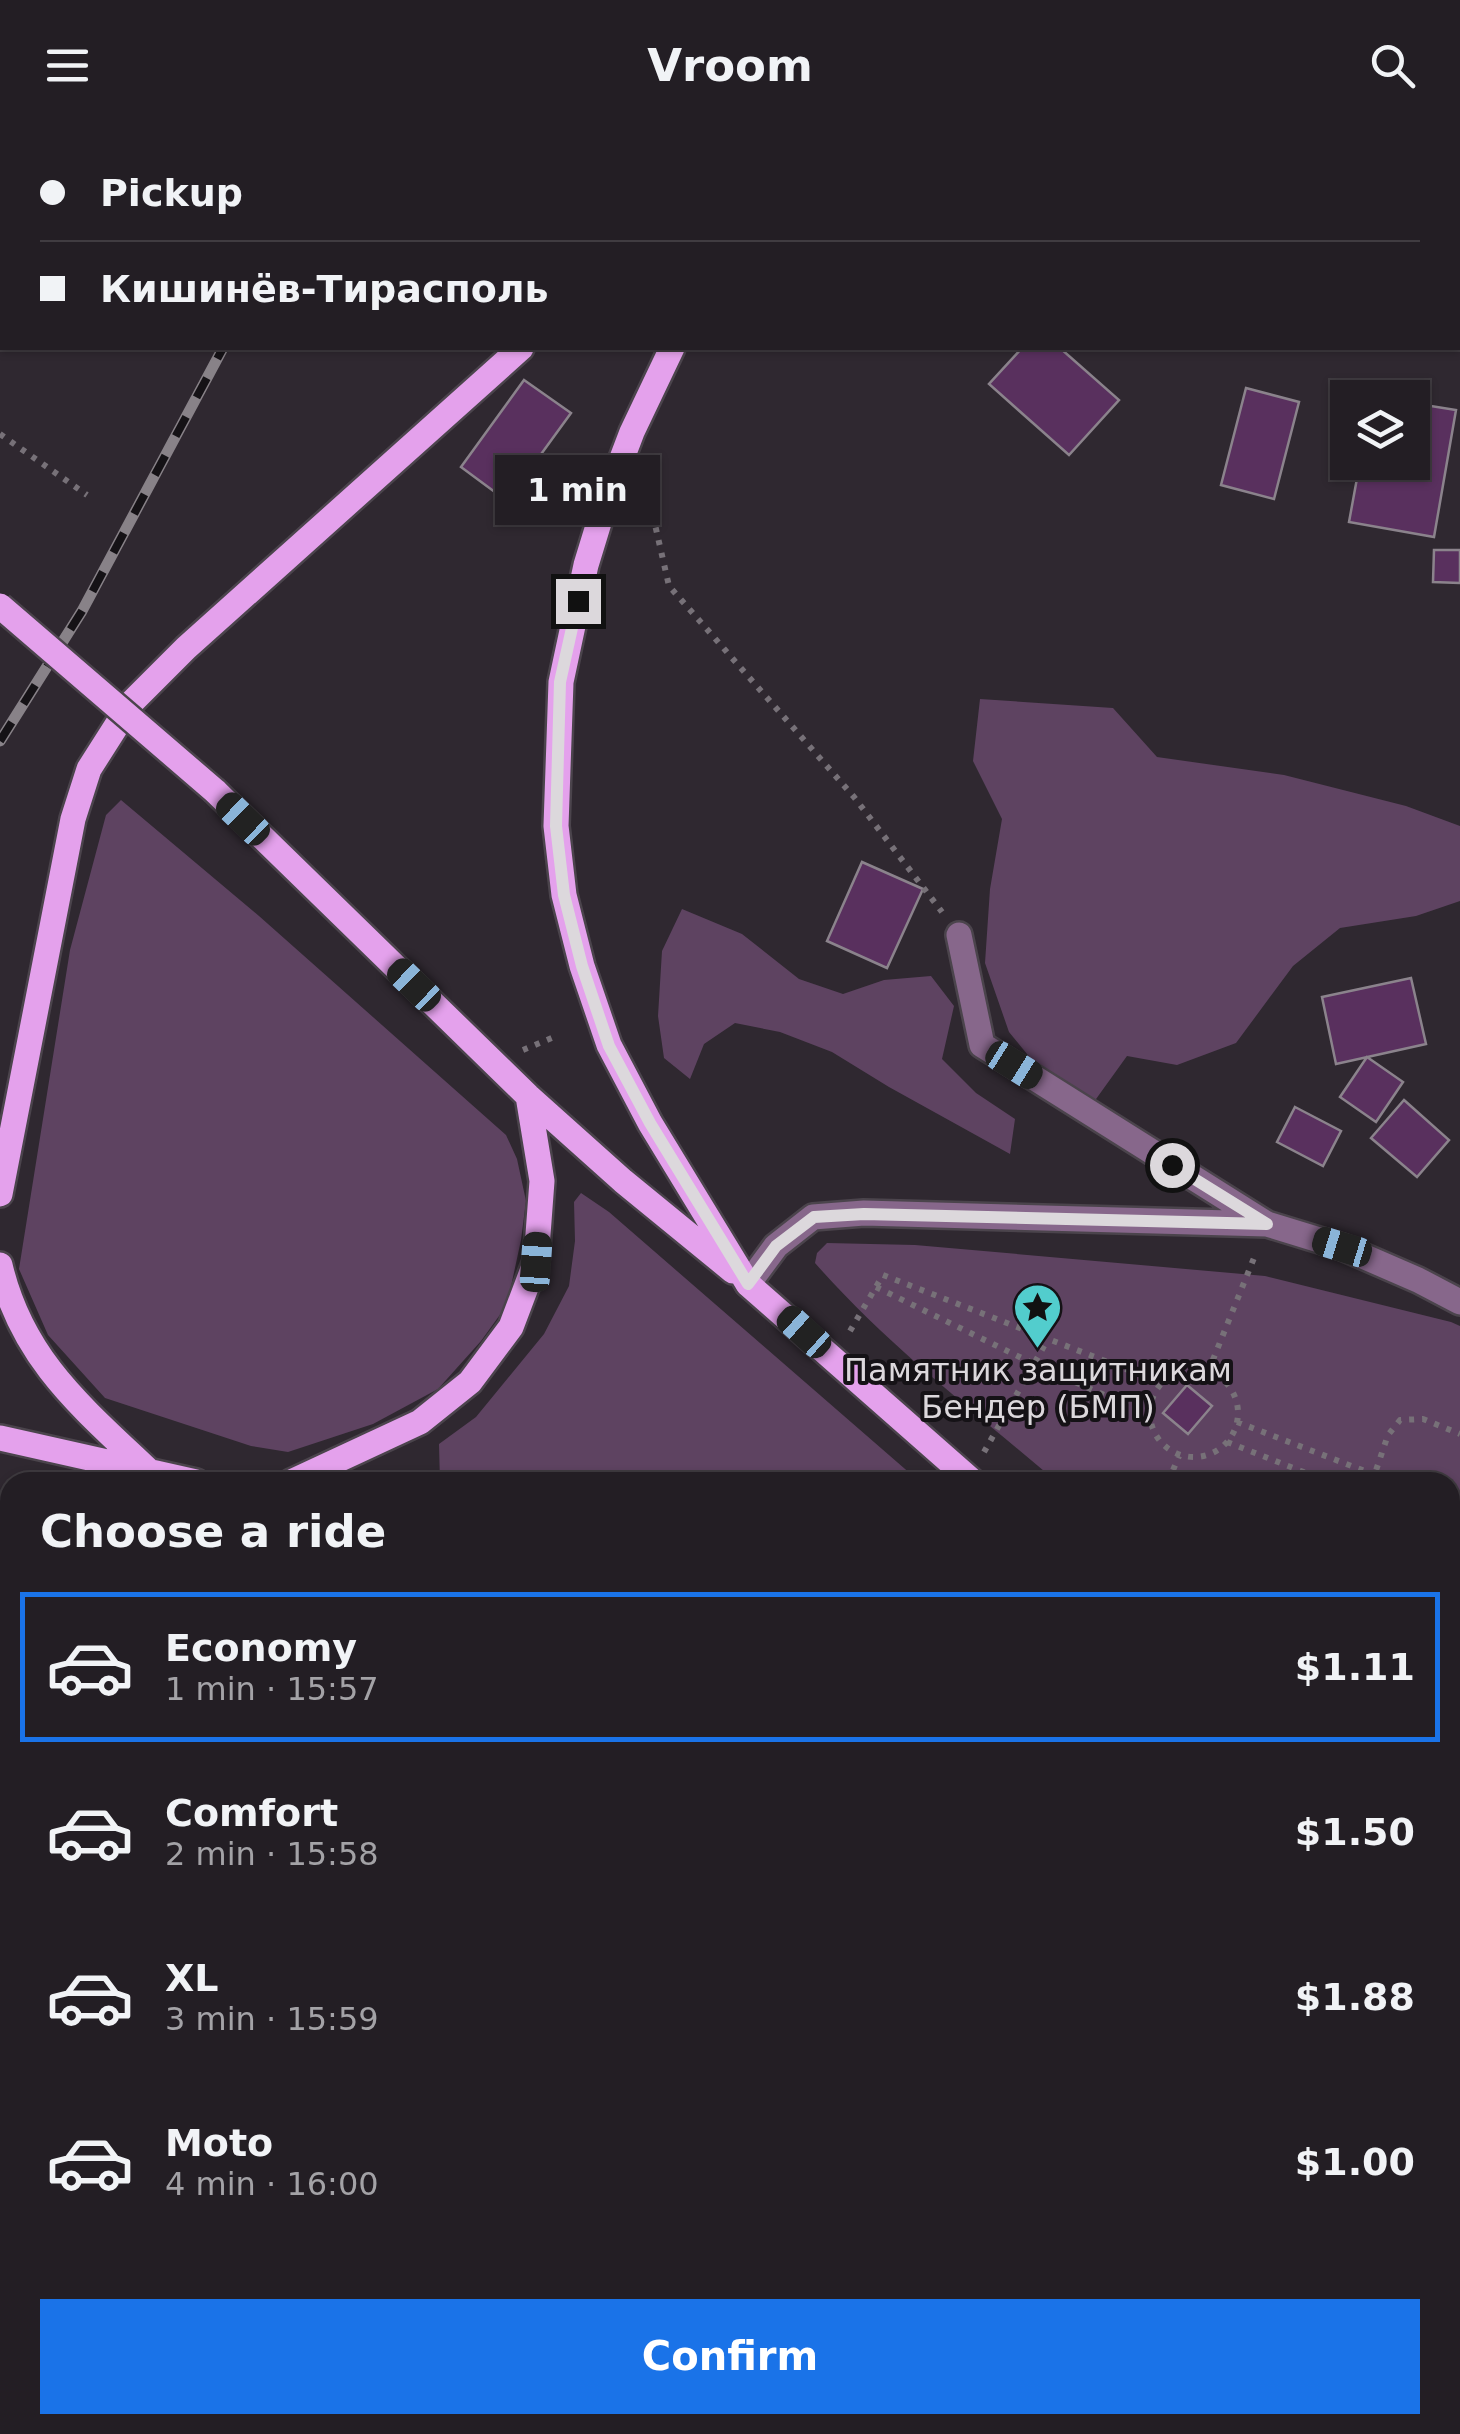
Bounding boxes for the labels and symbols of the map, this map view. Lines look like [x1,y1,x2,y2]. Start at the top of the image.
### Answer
callout: 1 min [496,456,660,526]
route end [556,579,601,624]
car [211,787,275,851]
car [382,953,446,1017]
car [981,1036,1047,1094]
route start [1150,1143,1195,1188]
car [1309,1224,1375,1270]
car [519,1231,553,1293]
place icon: Памятник защитникам Бендер (БМП) [1012,1282,1064,1350]
car [772,1301,836,1363]
place label: Памятник защитникам Бендер (БМП) [844,1351,1232,1426]

